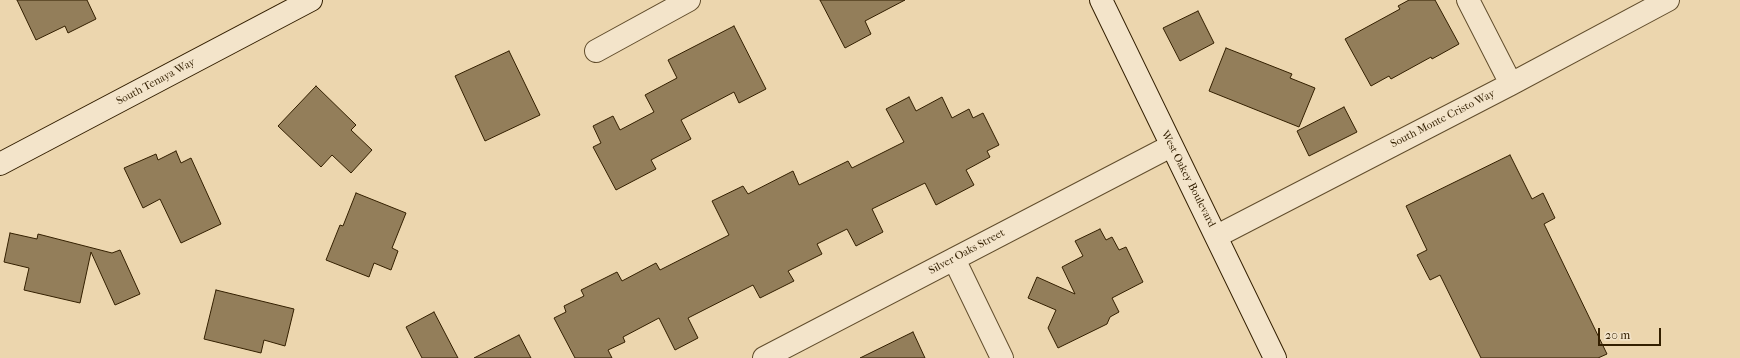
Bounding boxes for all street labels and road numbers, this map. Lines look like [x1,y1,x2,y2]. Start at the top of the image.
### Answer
street label: South Tenaya Way [114,56,198,108]
street label: South Monte Cristo Way [1389,87,1497,151]
street label: West Oakey Boulevard [1158,128,1218,230]
street label: Silver Oaks Street [927,226,1007,278]

